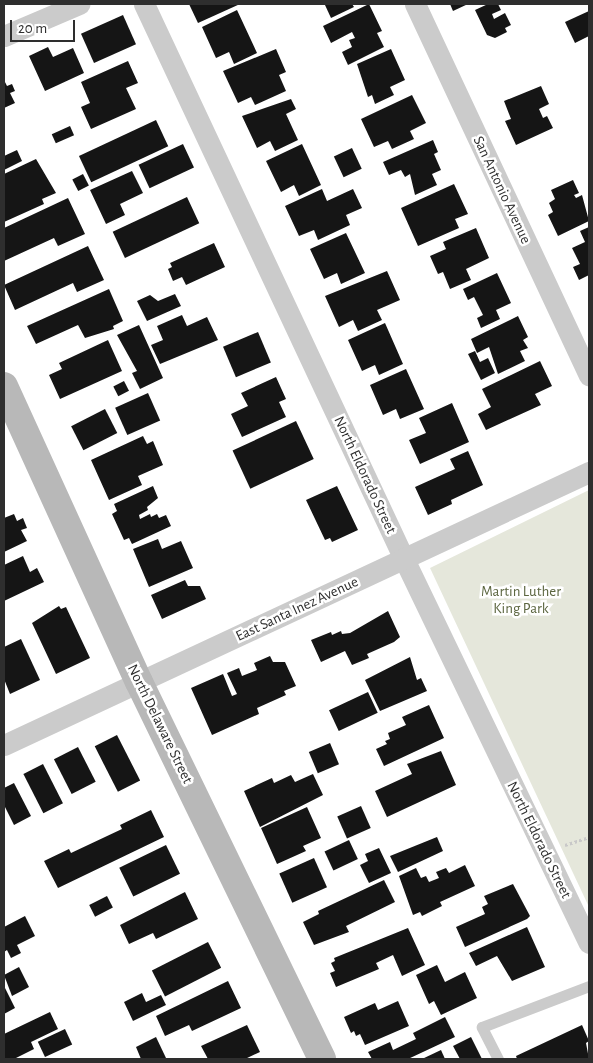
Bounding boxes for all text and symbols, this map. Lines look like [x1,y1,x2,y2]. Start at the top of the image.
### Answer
scale bar [12,10,78,42]
text: 20 m [18,21,47,36]
street label: San Antonio Avenue [469,133,535,247]
street label: North Eldorado Street [330,413,400,537]
street label: East Santa Inez Avenue [233,573,361,645]
park label: Martin Luther King Park [481,582,561,617]
street label: North Delaware Street [123,662,197,786]
street label: North Eldorado Street [503,779,575,901]

